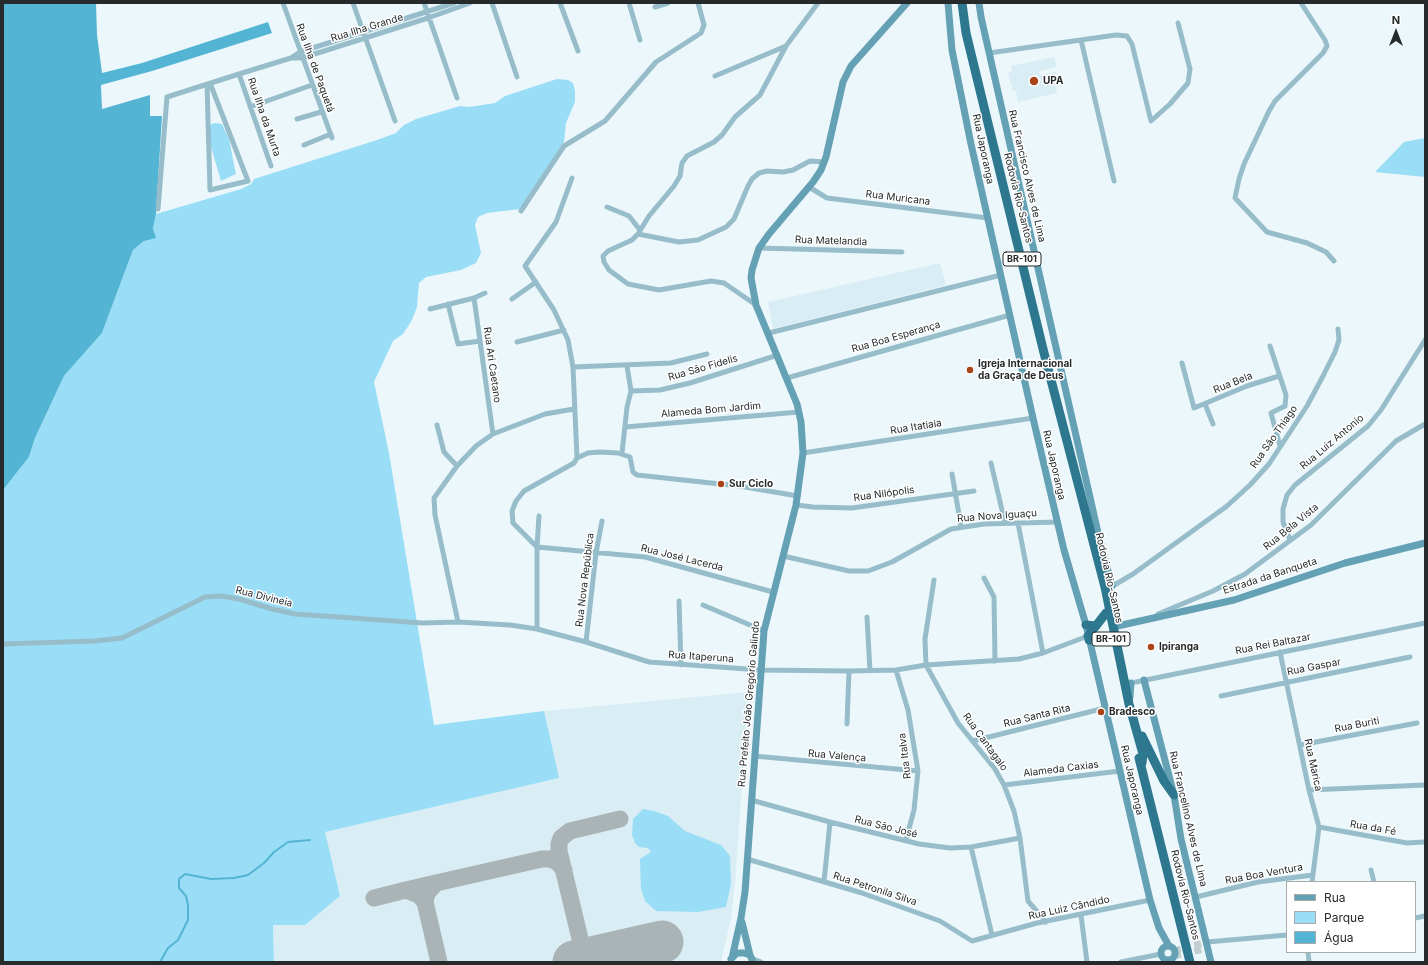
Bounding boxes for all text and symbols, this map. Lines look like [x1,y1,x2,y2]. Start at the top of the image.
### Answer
street label: Rua Ilha Grande [329,11,405,45]
north arrow [1376,12,1416,52]
text: N [1392,13,1400,27]
street label: Rua Ilha de Paquetá [293,22,337,114]
marker: UPA [1028,75,1040,87]
place label: UPA [1043,75,1063,87]
street label: Rua Ilha da Murta [245,76,283,158]
street label: Rua Francisco Alves de Lima [1006,109,1048,243]
street label: Rua Japoranga [970,113,996,185]
street label: Rodovia Rio-Santos [1001,152,1035,244]
street label: Rua Muricana [865,188,931,208]
street label: Rua Matelandia [795,234,867,248]
road number: BR-101 [1003,252,1041,266]
street label: Rua Boa Esperança [850,319,942,355]
street label: Rua Ari Caetano [481,326,503,404]
street label: Rua São Fidelis [667,352,739,384]
place label: Igreja Internacional da Graça de Deus [978,358,1072,382]
marker: Igreja Internacional da Graça de Deus [965,365,975,375]
street label: Rua Bela [1212,370,1254,396]
street label: Alameda Bom Jardim [660,400,762,420]
street label: Rua São Thiago [1248,403,1300,471]
street label: Rua Luiz Antonio [1298,412,1366,472]
street label: Rua Itatiaia [889,417,943,437]
street label: Rua Japoranga [1040,429,1068,501]
place label: Sur Ciclo [729,478,773,490]
marker: Sur Ciclo [716,479,726,489]
street label: Rua Nilópolis [853,484,915,504]
street label: Rua Bela Vista [1261,501,1321,553]
street label: Rua Nova Iguaçu [957,507,1037,525]
street label: Rua Nova República [573,532,597,628]
street label: Rodovia Rio-Santos [1093,532,1125,624]
street label: Rua José Lacerda [640,542,724,574]
street label: Estrada da Banqueta [1222,555,1318,597]
street label: Rua Divineia [234,584,294,610]
street label: Rua Prefeito João Gregório Galindo [736,621,762,787]
street label: Rua Rei Baltazar [1234,631,1312,657]
road number: BR-101 [1092,632,1130,646]
place label: Ipiranga [1159,641,1199,653]
marker: Ipiranga [1146,642,1156,652]
street label: Rua Itaperuna [668,649,734,665]
street label: Rua Gaspar [1286,656,1342,678]
street label: Rua Santa Rita [1002,702,1072,730]
place label: Bradesco [1109,706,1155,718]
marker: Bradesco [1096,707,1106,717]
street label: Rua Cantagalo [960,711,1010,773]
street label: Rua Buriti [1334,715,1380,735]
street label: Rua Italva [896,732,914,780]
street label: Rua Marica [1302,738,1324,792]
street label: Rua Japoranga [1118,744,1146,816]
street label: Rua Valença [807,747,867,765]
street label: Rua Francelino Alves de Lima [1167,750,1209,888]
street label: Alameda Caxias [1023,758,1099,780]
street label: Rua São José [853,813,919,841]
street label: Rua da Fé [1349,818,1397,838]
street label: Rodovia Rio-Santos [1168,849,1202,941]
street label: Rua Boa Ventura [1224,861,1304,887]
street label: Rua Petronila Silva [832,870,918,908]
legend [1286,881,1416,953]
text: Rua [1324,890,1346,905]
street label: Rua Luiz Cândido [1027,894,1111,922]
text: Parque [1324,910,1364,925]
text: Água [1324,930,1353,945]

